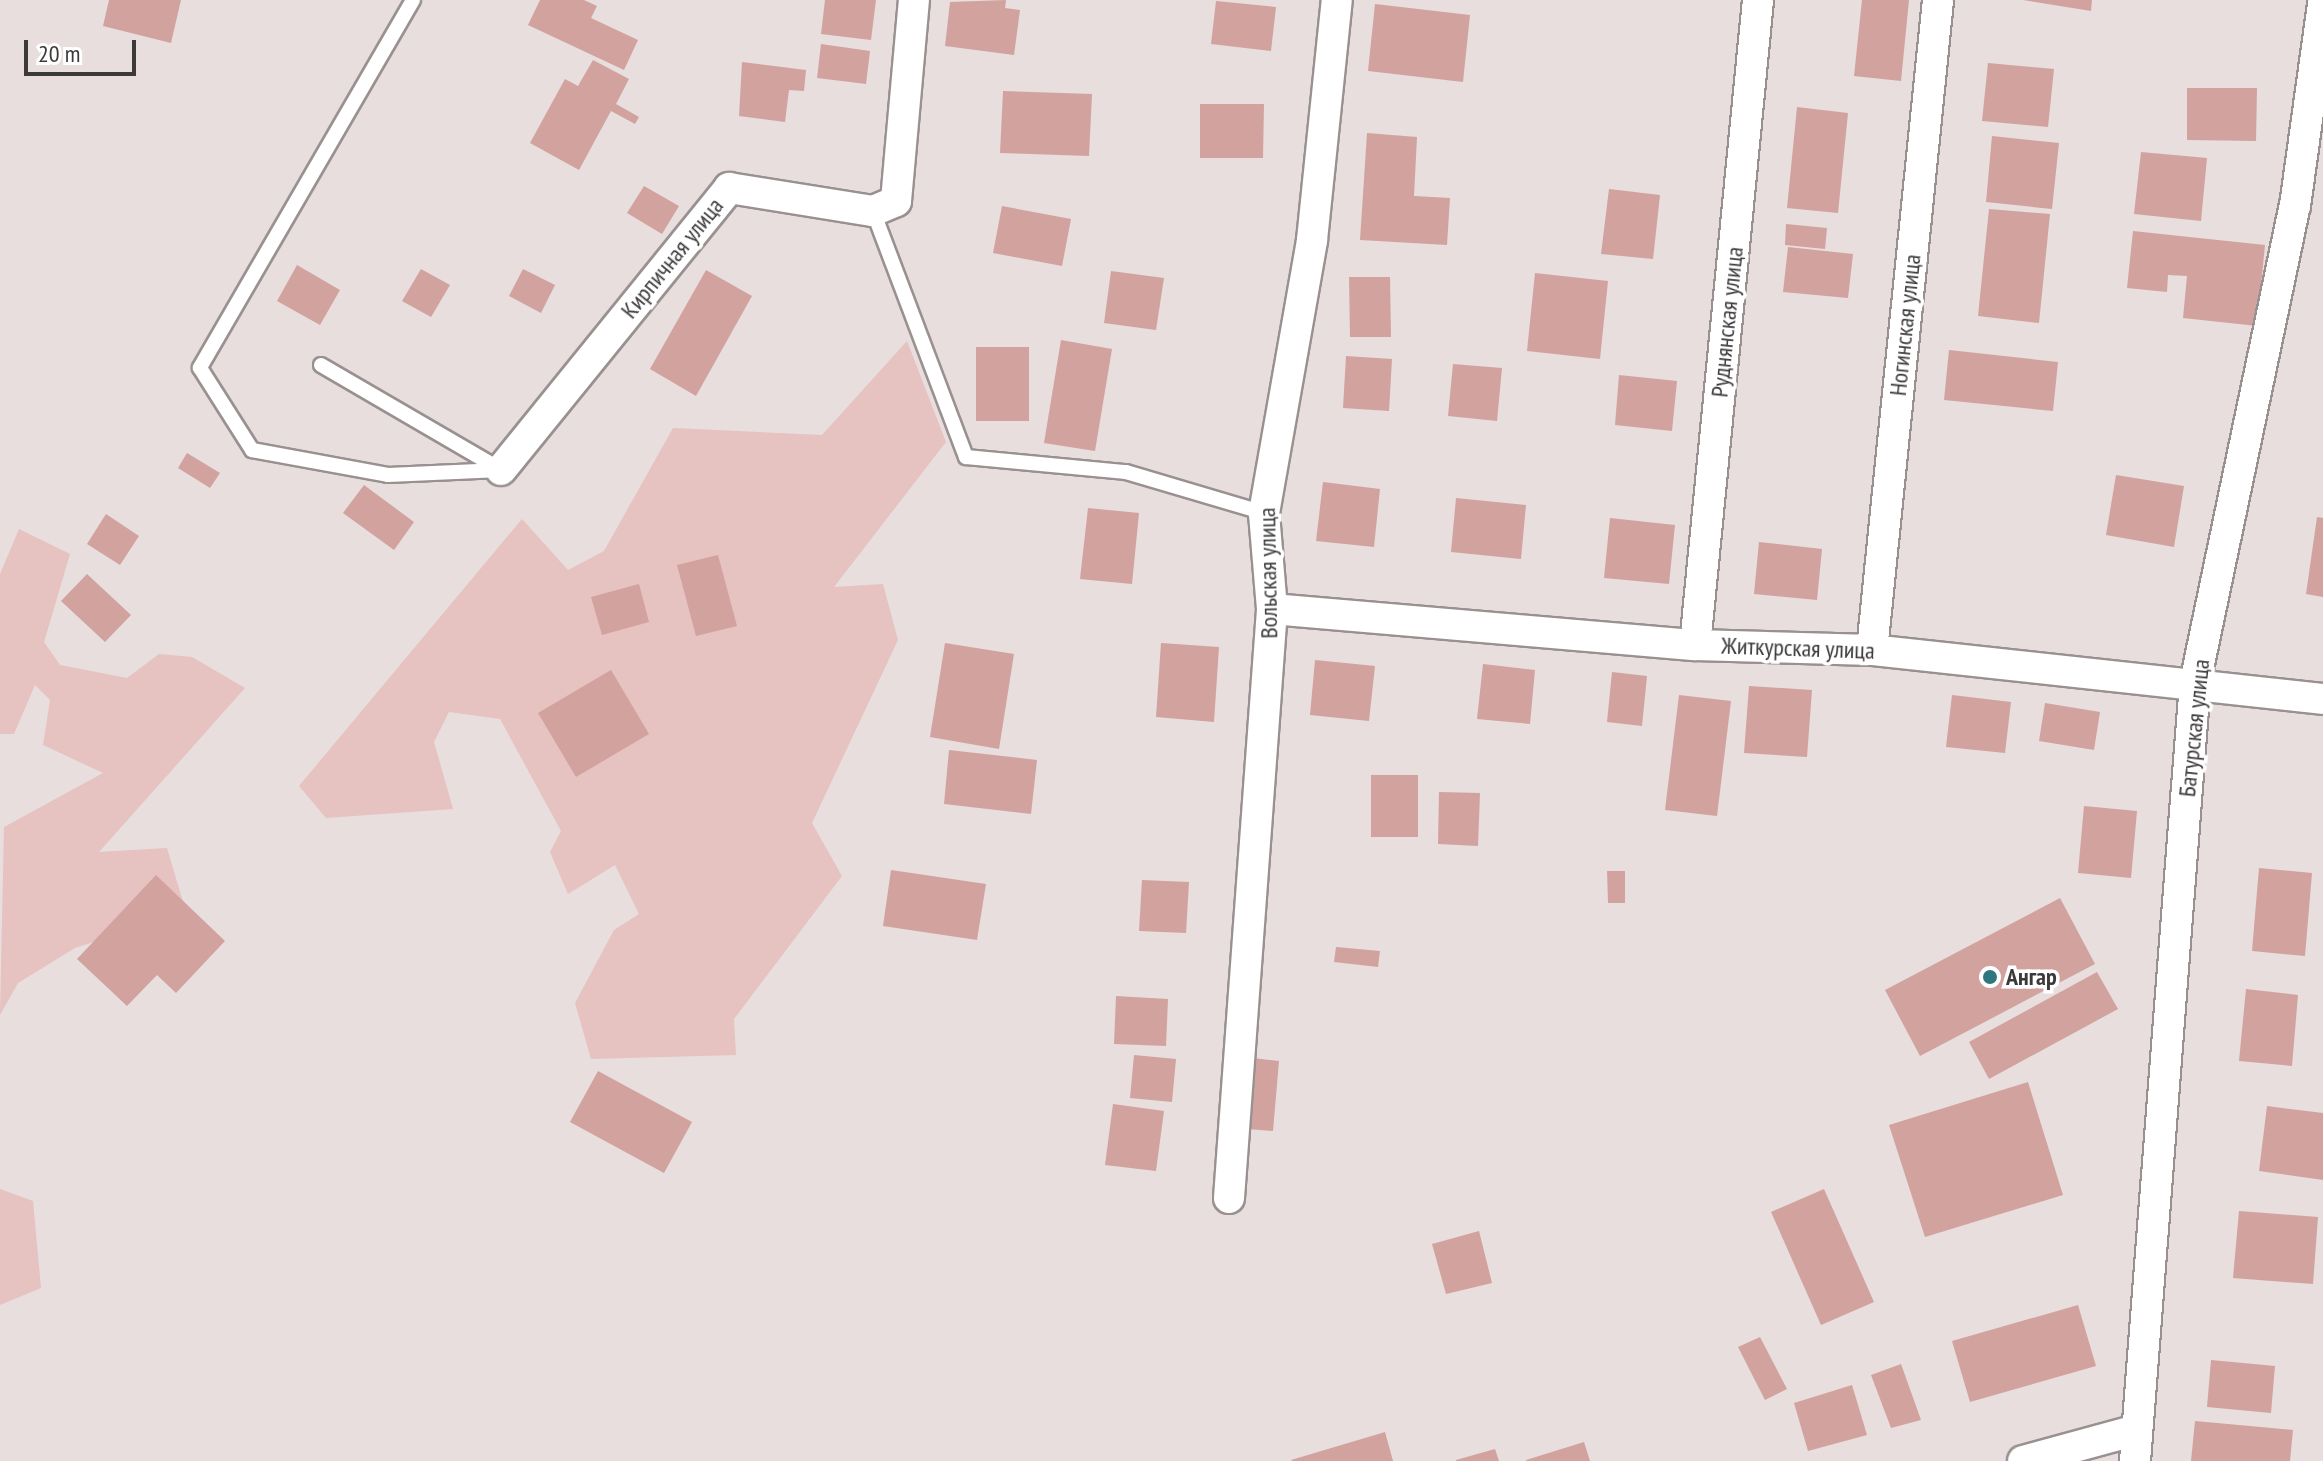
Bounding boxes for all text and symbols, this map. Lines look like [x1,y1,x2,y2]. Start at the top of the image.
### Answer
scale bar [28,24,140,74]
text: 20 m [38,38,80,69]
street label: Кирпичная улица [615,192,729,324]
street label: Руднянская улица [1705,245,1749,399]
street label: Ногинская улица [1883,253,1927,397]
street label: Вольская улица [1252,507,1284,639]
street label: Житкурская улица [1721,631,1875,665]
street label: Батурская улица [2172,658,2216,798]
place label: Ангар [2006,963,2057,991]
marker: Ангар [1981,968,1999,986]

